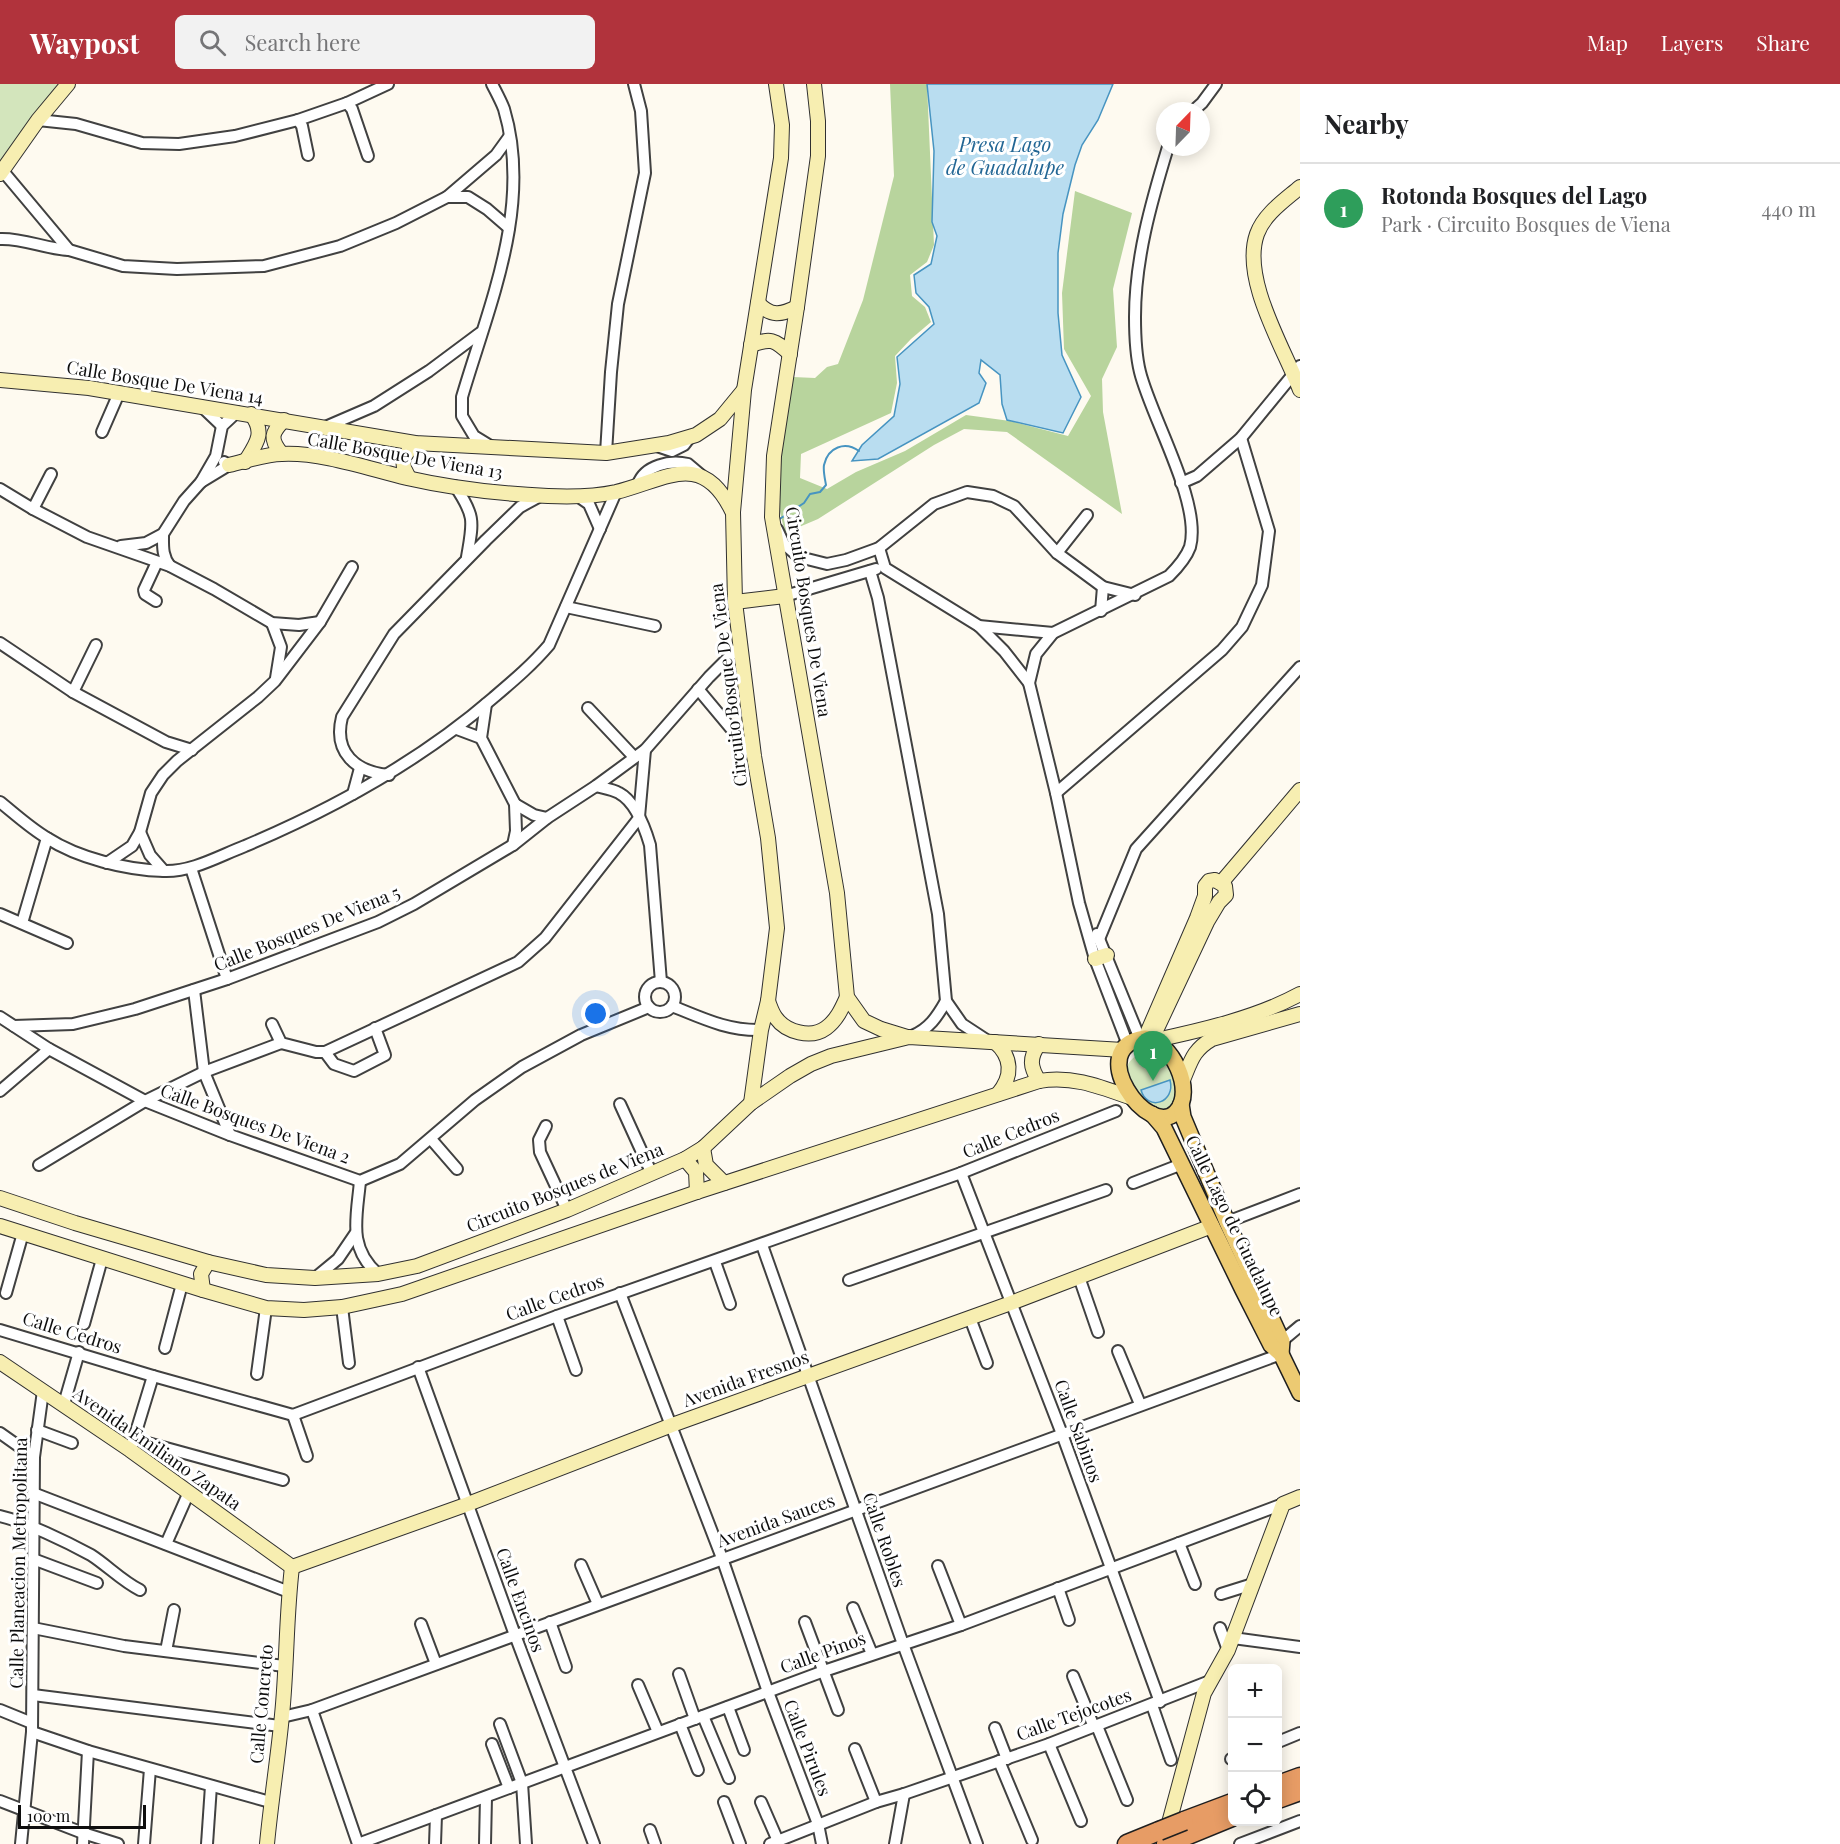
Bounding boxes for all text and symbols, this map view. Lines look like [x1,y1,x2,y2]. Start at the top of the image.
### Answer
search box [175,15,595,69]
text: Waypost [30,24,139,61]
icon: search [196,26,229,59]
text: Search here [244,27,361,57]
text: Map [1587,28,1628,56]
text: Layers [1661,28,1723,56]
text: Share [1756,28,1810,56]
north arrow [1156,102,1210,156]
text: Nearby [1324,106,1409,141]
water label: Presa Lago de Guadalupe [946,130,1064,180]
text: Rotonda Bosques del Lago [1381,180,1647,210]
text: 1 [1340,195,1347,222]
text: 440 m [1762,195,1816,222]
text: Park · Circuito Bosques de Viena [1381,210,1671,237]
street label: Calle Bosque De Viena 14 [65,355,265,409]
street label: Calle Bosque De Viena 13 [306,426,505,484]
street label: Circuito Bosques De Viena [780,505,837,719]
street label: Circuito Bosque De Viena [704,582,752,788]
street label: Calle Bosques De Viena 5 [210,880,403,976]
your location [581,999,610,1028]
pin: 1 [1134,1032,1172,1081]
street label: Calle Bosques De Viena 2 [157,1078,354,1169]
street label: Calle Cedros [959,1103,1063,1163]
street label: Calle Lago de Guadalupe [1180,1131,1289,1320]
street label: Circuito Bosques de Viena [463,1137,667,1238]
street label: Calle Cedros [502,1268,607,1326]
street label: Calle Cedros [20,1306,125,1359]
street label: Avenida Fresnos [678,1344,812,1412]
street label: Calle Sabinos [1049,1376,1109,1485]
street label: Avenida Emiliano Zapata [68,1380,246,1515]
street label: Calle Planeacion Metropolitana [4,1437,32,1689]
street label: Avenida Sauces [712,1488,838,1553]
street label: Calle Robles [858,1489,912,1590]
street label: Calle Encinos [491,1544,551,1655]
street label: Calle Pinos [776,1625,869,1679]
street label: Calle Concreto [244,1643,278,1765]
map controls [1228,1664,1282,1826]
button: + [1228,1664,1282,1718]
street label: Calle Tejocotes [1013,1682,1135,1746]
street label: Calle Pirules [779,1696,837,1799]
button: − [1228,1718,1282,1772]
button: locate [1228,1772,1282,1826]
scale bar [18,1802,146,1830]
text: 100 m [27,1805,70,1826]

